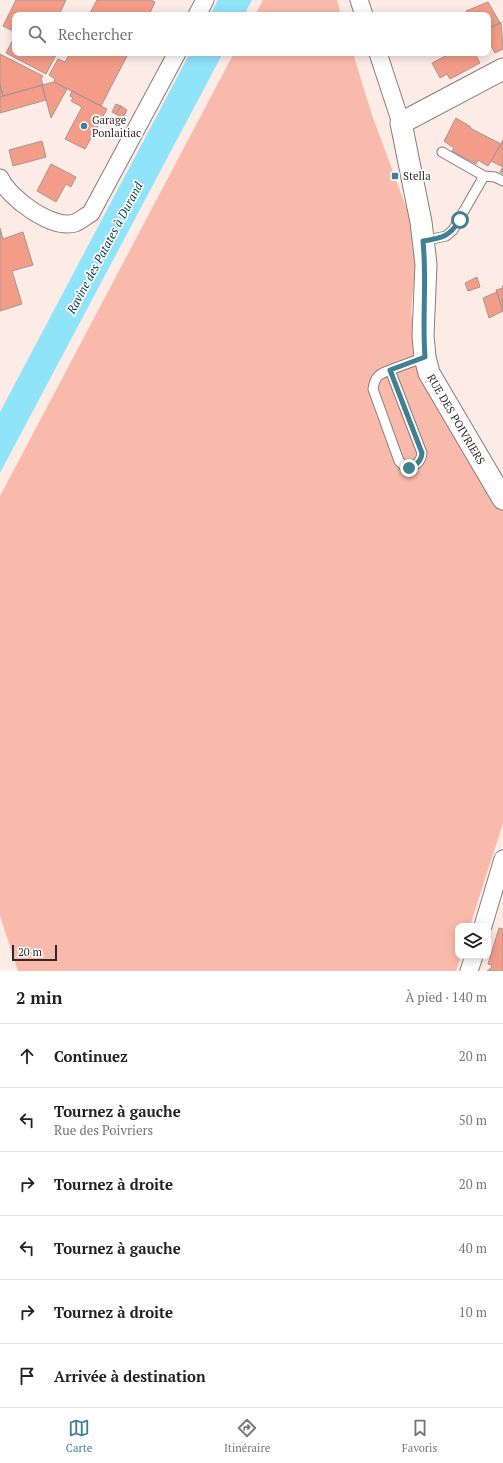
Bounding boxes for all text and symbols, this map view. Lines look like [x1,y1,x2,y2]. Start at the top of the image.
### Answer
search box [12,12,491,56]
icon: search [26,23,48,45]
text: Rechercher [58,24,133,44]
place label: Garage Ponlaitiac [92,113,141,140]
marker: Garage Ponlaitiac [79,121,89,131]
place label: Stella [403,169,431,183]
marker: Stella [390,171,400,181]
water label: Ravine des Patates à Durand [63,179,146,317]
route start [451,211,469,229]
street label: RUE DES POIVRIERS [424,372,488,467]
route end [400,459,418,477]
map controls [455,923,491,959]
button: layers [455,923,491,959]
scale bar [12,943,57,962]
text: 20 m [18,945,42,959]
text: 2 min [16,986,63,1009]
text: À pied · 140 m [406,988,487,1006]
icon: ahead [16,1045,38,1067]
text: Continuez [54,1046,128,1066]
text: 20 m [459,1047,487,1065]
text: Tournez à gauche [54,1101,181,1121]
icon: left [16,1109,38,1131]
text: 50 m [459,1111,487,1129]
text: Rue des Poivriers [54,1121,153,1139]
icon: right [16,1173,38,1195]
text: Tournez à droite [54,1174,173,1194]
text: 20 m [459,1175,487,1193]
icon: left [16,1237,38,1259]
text: Tournez à gauche [54,1238,181,1258]
text: 40 m [459,1239,487,1257]
icon: right [16,1301,38,1323]
text: Tournez à droite [54,1302,173,1322]
text: 10 m [459,1303,487,1321]
icon: arrive [16,1365,38,1387]
text: Arrivée à destination [54,1366,206,1386]
tab: Carte [66,1417,92,1455]
tab: Itinéraire [224,1417,270,1455]
tab: Favoris [402,1417,437,1455]

